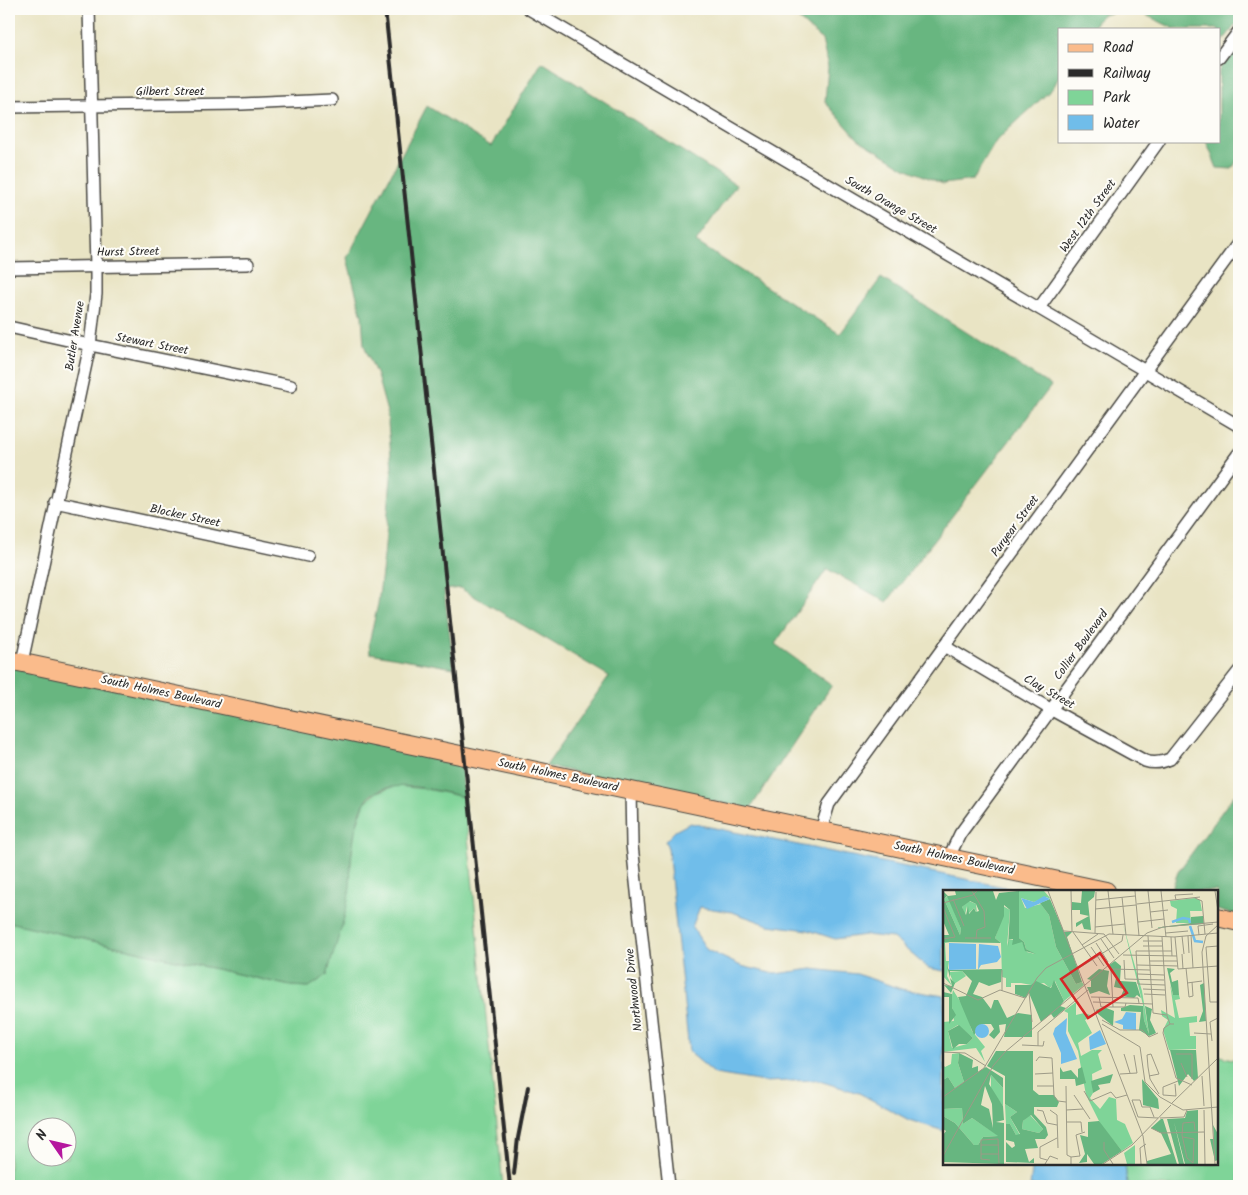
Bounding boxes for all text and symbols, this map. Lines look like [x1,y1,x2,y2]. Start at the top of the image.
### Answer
legend [1058,28,1220,142]
text: Road [1103,36,1134,60]
text: Railway [1103,62,1151,86]
street label: Gilbert Street [136,82,205,101]
text: Park [1103,86,1131,110]
text: Water [1103,112,1140,136]
street label: South Orange Street [842,171,941,239]
street label: West 12th Street [1055,175,1121,257]
street label: Hurst Street [96,242,160,262]
street label: Butler Avenue [60,299,90,372]
street label: Stewart Street [114,328,190,360]
street label: Puryear Street [986,491,1044,561]
street label: Blocker Street [148,499,222,533]
street label: Collier Boulevard [1049,605,1114,684]
street label: South Holmes Boulevard [99,670,224,714]
street label: Clay Street [1020,670,1079,715]
street label: South Holmes Boulevard [496,753,621,797]
street label: South Holmes Boulevard [892,836,1017,880]
inset map [943,890,1218,1165]
street label: Northwood Drive [620,947,648,1032]
north arrow [28,1118,78,1168]
text: N [30,1125,54,1145]

